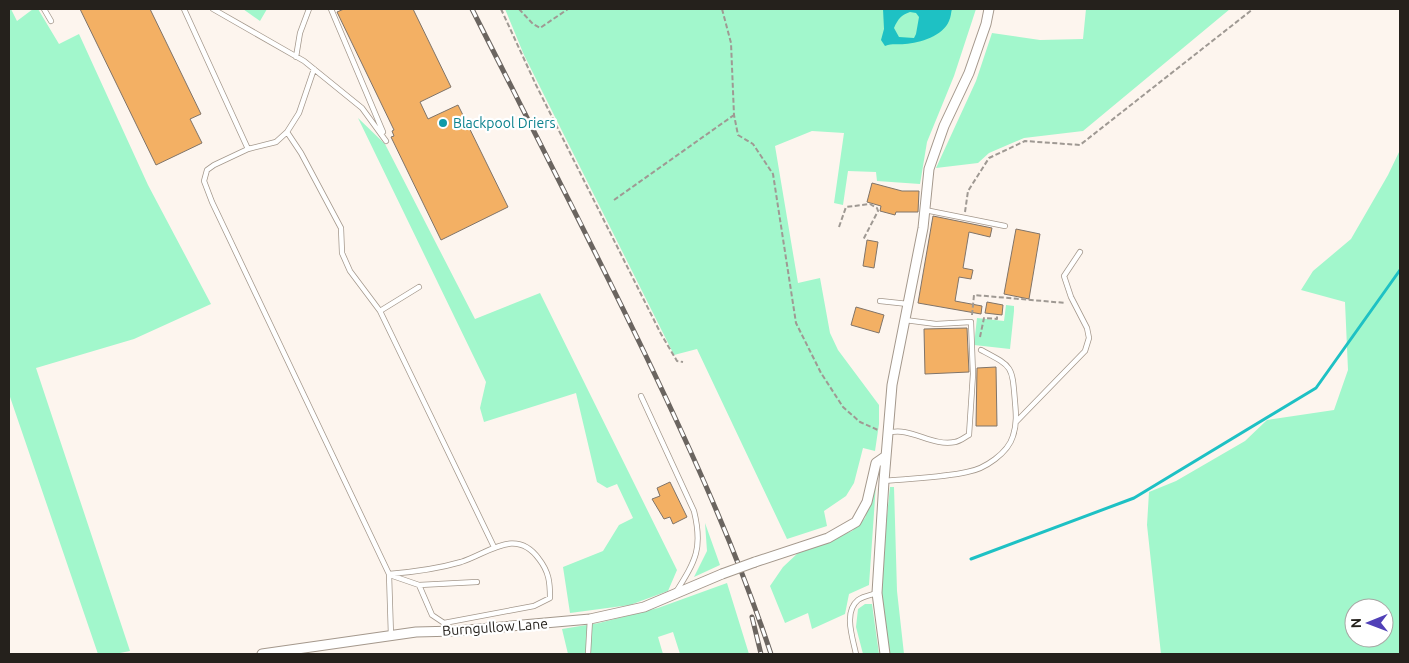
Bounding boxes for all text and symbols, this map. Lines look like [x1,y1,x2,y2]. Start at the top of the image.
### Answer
place label: Blackpool Driers [453,115,556,131]
marker: Blackpool Driers [437,117,449,129]
north arrow [1344,598,1394,648]
street label: Burngullow Lane [442,615,548,639]
text: N [1348,618,1364,629]

